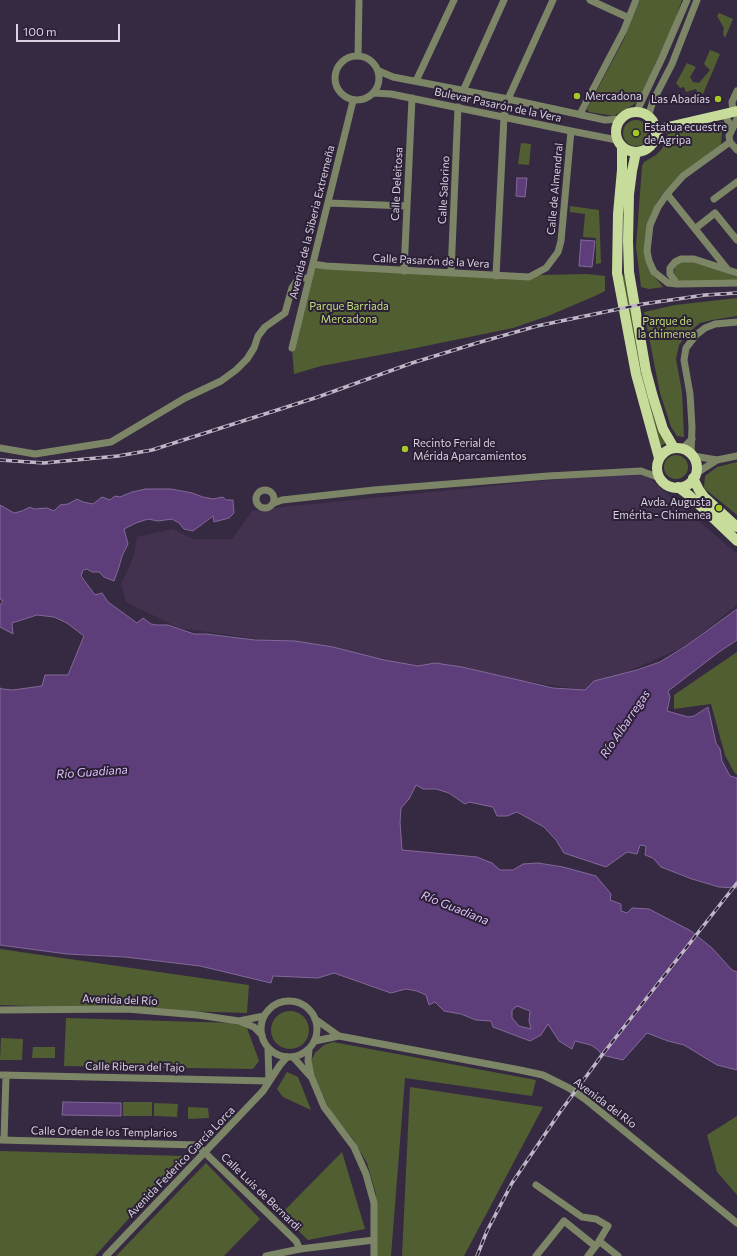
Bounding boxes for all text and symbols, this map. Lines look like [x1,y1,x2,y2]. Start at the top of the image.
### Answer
scale bar [18,16,122,42]
text: 100 m [23,24,57,38]
street label: Bulevar Pasarón de la Vera [433,85,563,125]
place label: Mercadona [585,89,642,103]
marker: Mercadona [572,91,582,101]
place label: Las Abadías [651,92,710,106]
marker: Las Abadías [713,94,723,104]
place label: Estatua ecuestre de Agripa [644,120,727,146]
marker: Estatua ecuestre de Agripa [631,128,641,138]
street label: Calle de Almendral [544,142,566,236]
street label: Avenida de la Siberia Extremeña [287,144,337,300]
street label: Calle Deleitosa [388,147,406,221]
street label: Calle Salorino [436,155,452,225]
street label: Calle Pasarón de la Vera [372,251,490,271]
park label: Parque Barriada Mercadona [309,299,389,325]
park label: Parque de la chimenea [638,314,696,340]
place label: Recinto Ferial de Mérida Aparcamientos [413,436,526,462]
marker: Recinto Ferial de Mérida Aparcamientos [400,444,410,454]
place label: Avda. Augusta Emérita - Chimenea [613,495,711,521]
marker: Avda. Augusta Emérita - Chimenea [714,503,724,513]
water label: Río Albarregas [597,687,653,761]
water label: Río Guadiana [56,762,128,782]
water label: Río Guadiana [419,888,491,928]
street label: Avenida del Río [82,992,158,1008]
street label: Calle Ribera del Tajo [85,1060,185,1074]
street label: Avenida del Río [571,1075,639,1131]
street label: Avenida Federico García Lorca [124,1104,238,1220]
street label: Calle Orden de los Templarios [31,1124,177,1140]
street label: Calle Luis de Bernardi [218,1150,304,1234]

